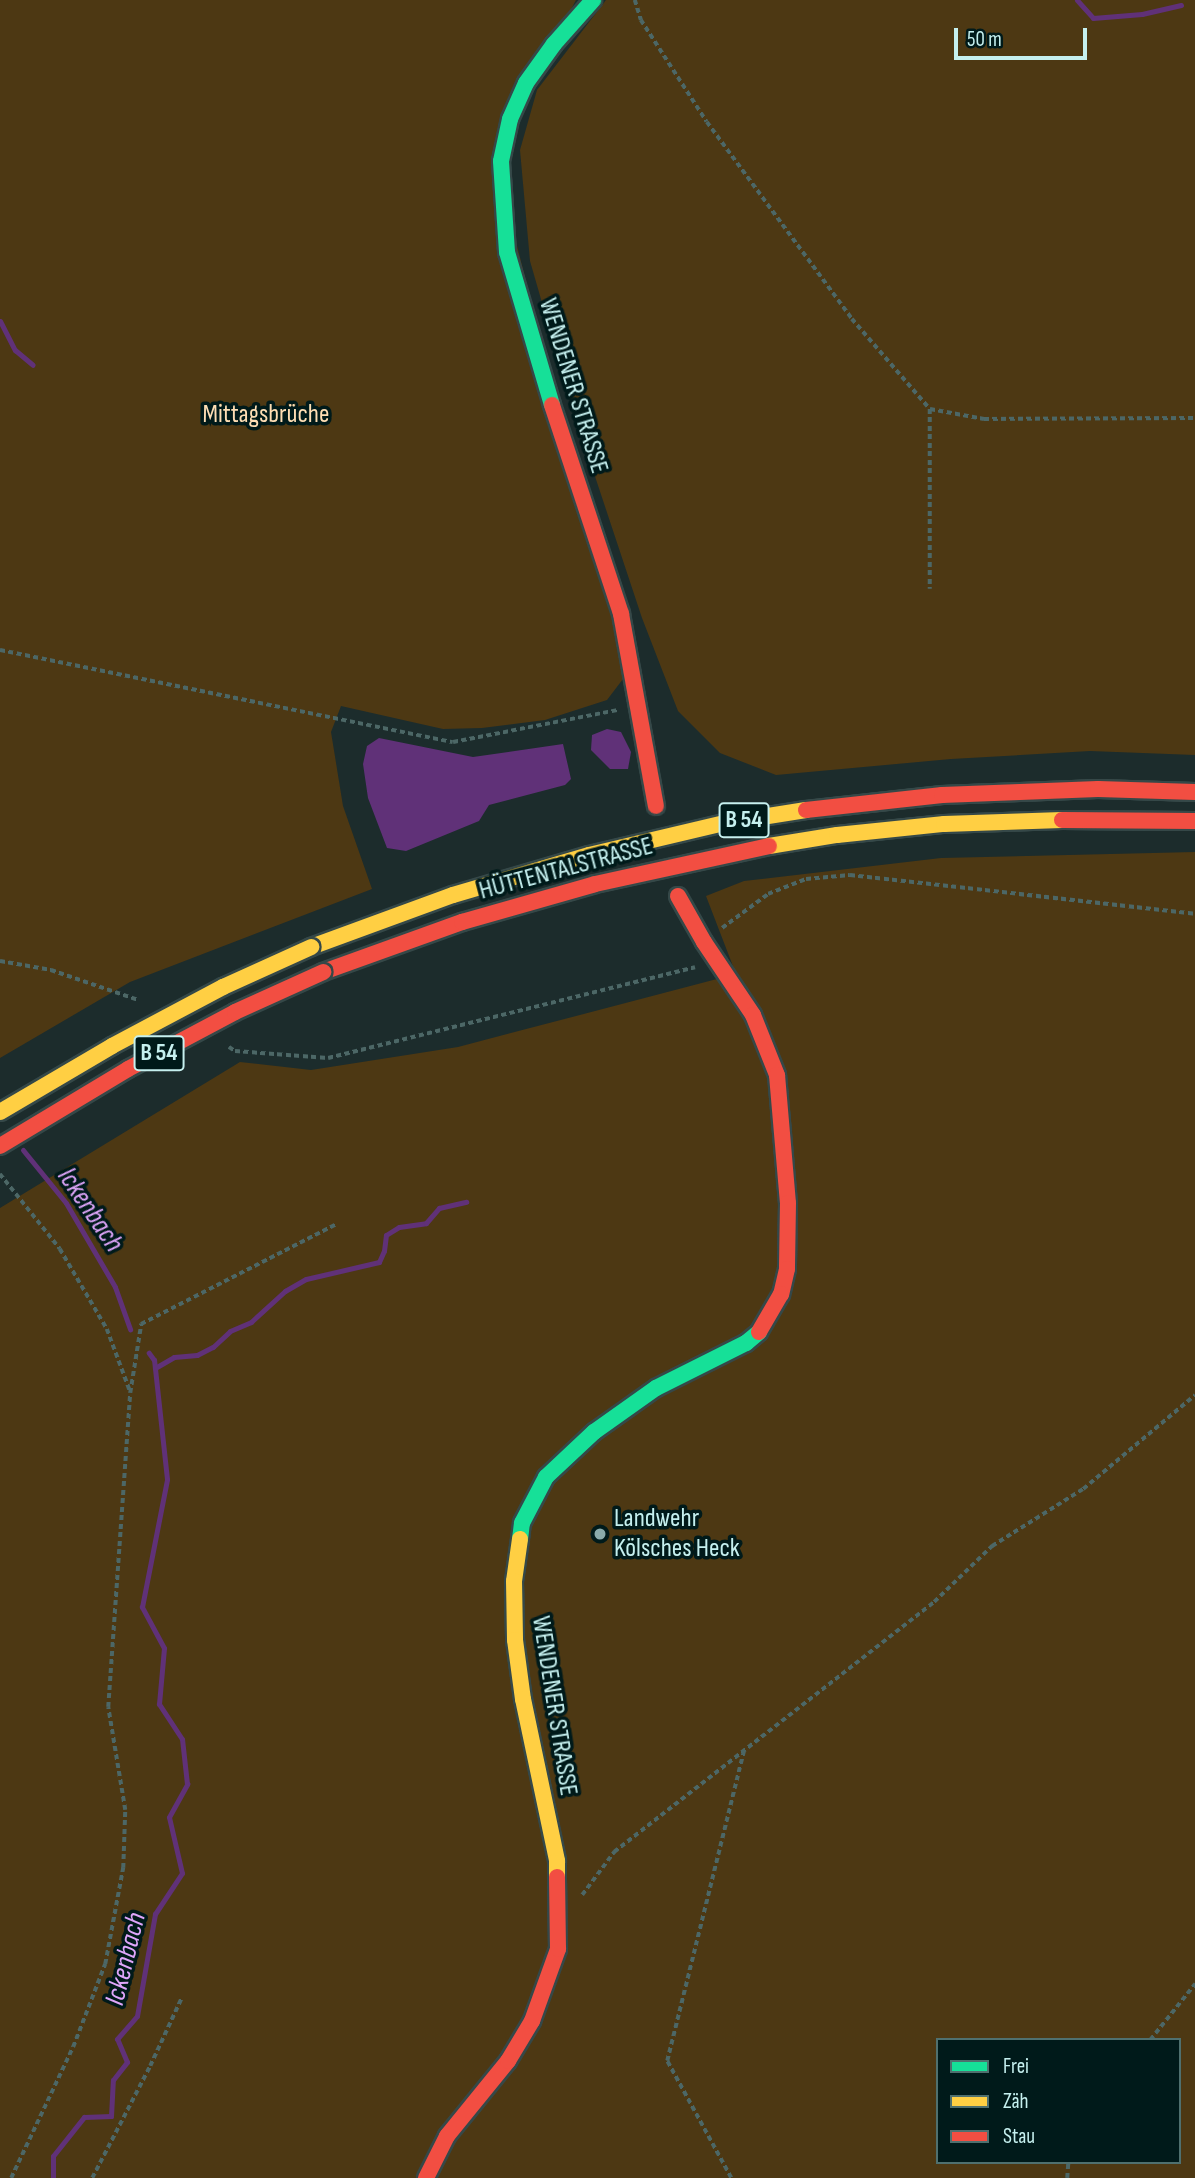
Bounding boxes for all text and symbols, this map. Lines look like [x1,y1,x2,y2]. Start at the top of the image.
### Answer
scale bar [957,14,1090,58]
text: 50 m [967,27,1002,52]
street label: WENDENER STRASSE [532,295,614,477]
park label: Mittagsbrüche [203,399,329,431]
road number: B 54 [718,800,770,840]
street label: HÜTTENTALSTRASSE [476,831,656,907]
road number: B 54 [133,1032,185,1073]
water label: Ickenbach [50,1161,130,1259]
place label: Landwehr Kölsches Heck [614,1503,740,1564]
marker: Landwehr Kölsches Heck [592,1526,608,1542]
street label: WENDENER STRASSE [524,1614,584,1798]
water label: Ickenbach [98,1909,154,2009]
legend [936,2038,1181,2164]
text: Frei [1003,2054,1029,2079]
text: Zäh [1003,2089,1029,2114]
text: Stau [1003,2124,1035,2149]

